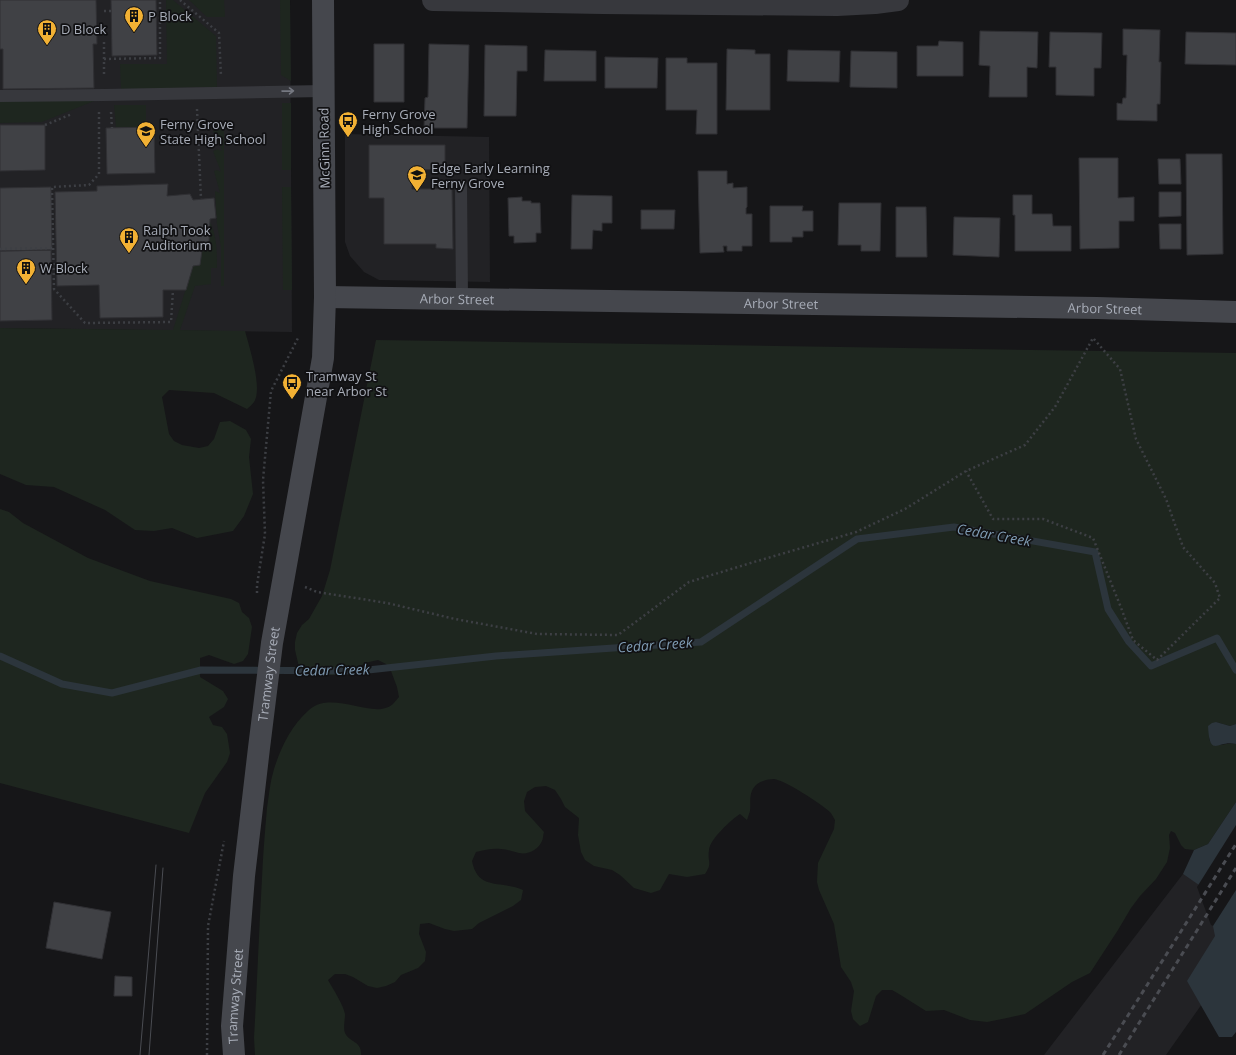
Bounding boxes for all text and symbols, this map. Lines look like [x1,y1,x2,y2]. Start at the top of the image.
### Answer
building icon: P Block [123,5,145,33]
place label: P Block [148,7,192,25]
building icon: D Block [36,18,58,46]
place label: D Block [61,20,107,38]
one-way arrow [281,87,294,95]
place label: Ferny Grove High School [362,105,436,138]
street label: McGinn Road [314,107,334,189]
bus stop icon: Ferny Grove High School [337,110,359,138]
place label: Ferny Grove State High School [160,115,266,148]
school or university icon: Ferny Grove State High School [135,120,157,148]
place label: Edge Early Learning Ferny Grove [431,159,550,192]
school or university icon: Edge Early Learning Ferny Grove [406,164,428,192]
place label: Ralph Took Auditorium [143,221,212,254]
building icon: Ralph Took Auditorium [118,226,140,254]
building icon: W Block [15,257,37,285]
place label: W Block [40,259,88,277]
street label: Arbor Street [420,289,495,308]
street label: Arbor Street [744,294,819,313]
street label: Arbor Street [1068,299,1143,318]
place label: Tramway St near Arbor St [306,367,387,400]
bus stop icon: Tramway St near Arbor St [281,372,303,400]
water label: Cedar Creek [956,519,1034,551]
street label: Tramway Street [253,625,284,722]
water label: Cedar Creek [617,632,694,657]
water label: Cedar Creek [294,659,371,680]
street label: Tramway Street [223,948,247,1044]

